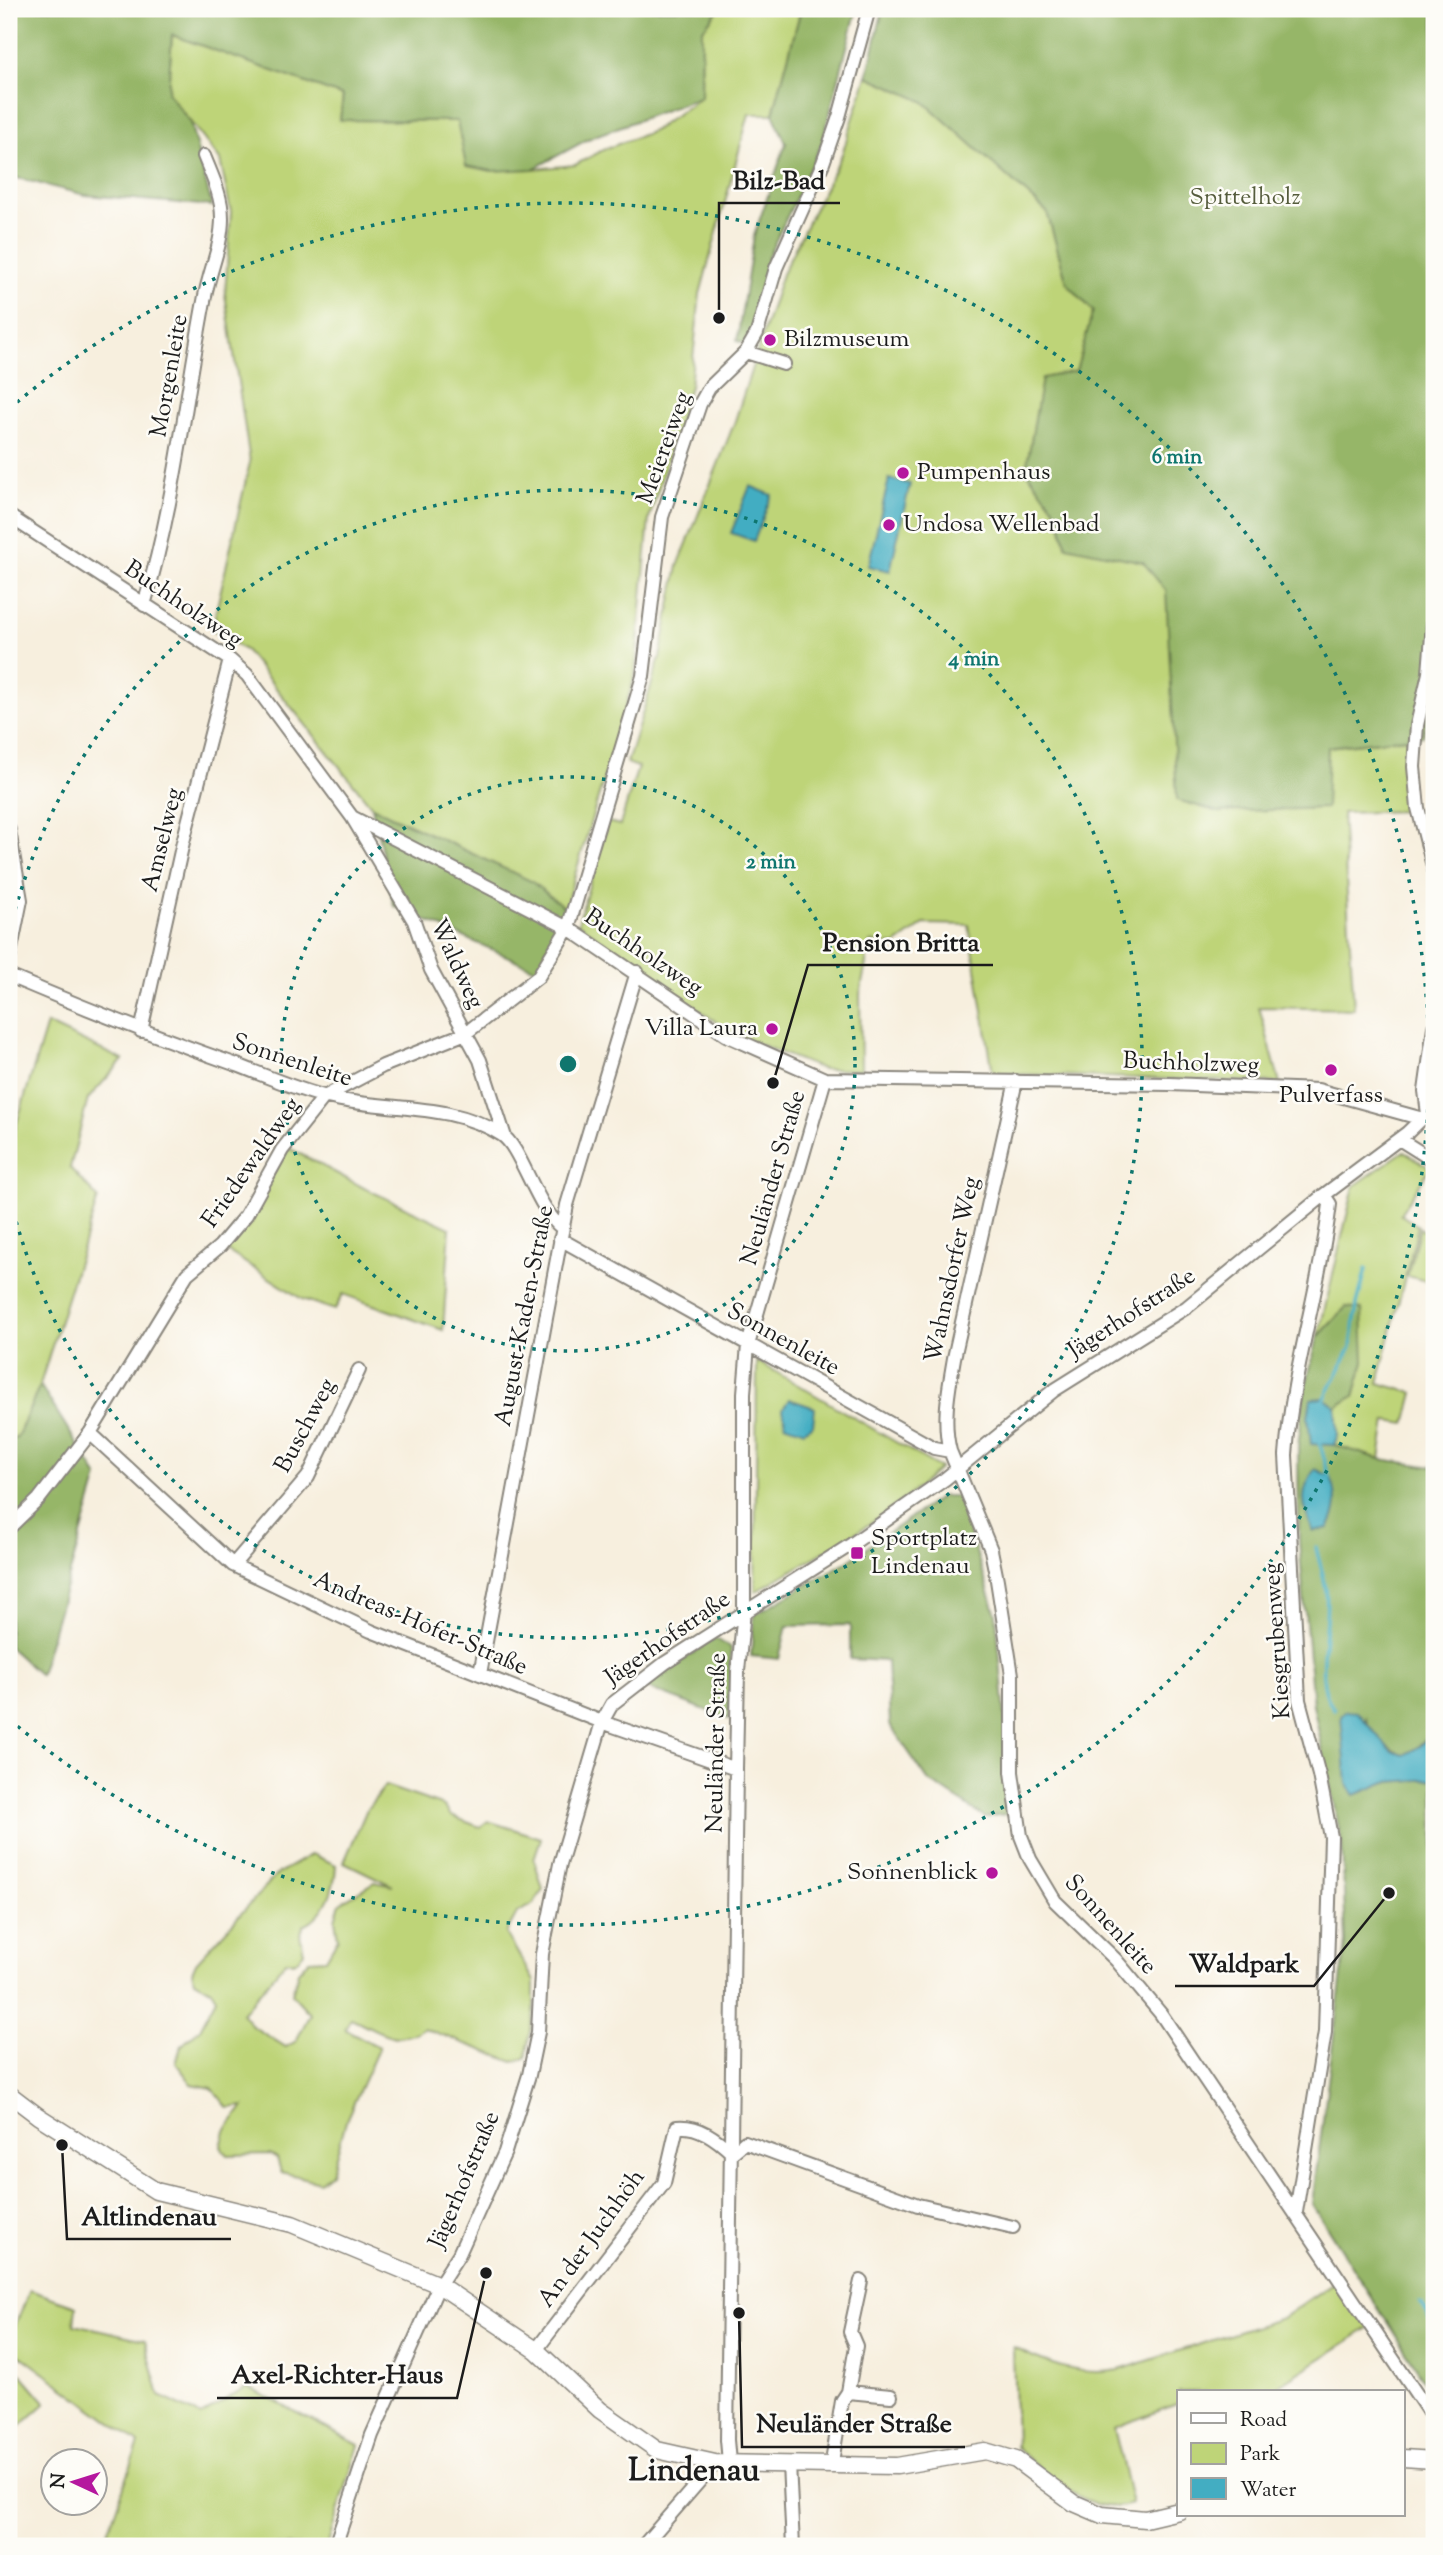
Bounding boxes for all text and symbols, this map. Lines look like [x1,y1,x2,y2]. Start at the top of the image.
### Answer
callout: Bilz-Bad [719,156,840,203]
text: Bilz-Bad [733,164,825,201]
park label: Spittelholz [1189,181,1301,215]
street label: Morgenleite [142,312,198,440]
place label: Bilzmuseum [784,323,910,357]
marker: Bilzmuseum [762,332,778,348]
street label: Meiereiweg [629,387,701,509]
text: 6 min [1152,443,1203,473]
place label: Pumpenhaus [917,456,1050,490]
marker: Pumpenhaus [895,465,911,481]
place label: Undosa Wellenbad [903,508,1100,542]
marker: Undosa Wellenbad [881,517,897,533]
street label: Buchholzweg [117,553,249,657]
text: 4 min [948,645,1000,675]
street label: Amselweg [134,784,192,896]
text: 2 min [746,848,797,878]
street label: Buchholzweg [577,901,709,1005]
street label: Waldweg [420,913,492,1015]
callout: Pension Britta [808,918,993,965]
text: Pension Britta [823,926,979,963]
place label: Villa Laura [645,1012,758,1046]
marker: Villa Laura [764,1021,780,1037]
street label: Sonnenleite [227,1026,357,1096]
street label: Buchholzweg [1122,1045,1260,1083]
centre of rings [556,1052,580,1076]
marker: Pulverfass [1323,1062,1339,1078]
place label: Pulverfass [1279,1079,1383,1113]
street label: Neuländer Straße [733,1087,815,1269]
street label: Friedewaldweg [194,1090,310,1235]
street label: Wahnsdorfer Weg [917,1173,989,1366]
street label: August-Kaden-Straße [487,1202,563,1430]
street label: Jägerhofstraße [1060,1260,1203,1369]
street label: Sonnenleite [720,1295,846,1385]
street label: Buschweg [267,1372,345,1480]
place label: Sportplatz Lindenau [871,1522,977,1584]
marker: Sportplatz Lindenau [849,1545,865,1561]
street label: Kiesgrubenweg [1256,1561,1300,1720]
street label: Andreas-Hofer-Straße [307,1563,533,1685]
street label: Jägerhofstraße [597,1583,738,1696]
street label: Neuländer Straße [698,1652,736,1834]
place label: Sonnenblick [847,1856,978,1890]
marker: Sonnenblick [984,1865,1000,1881]
street label: Sonnenleite [1056,1867,1164,1983]
callout: Waldpark [1175,1939,1314,1986]
text: Waldpark [1189,1947,1300,1984]
street label: Jägerhofstraße [420,2106,509,2256]
street label: An der Juchhöh [530,2163,654,2315]
callout: Altlindenau [67,2192,231,2239]
text: Altlindenau [81,2200,217,2237]
callout: Axel-Richter-Haus [217,2351,457,2398]
text: Axel-Richter-Haus [231,2358,443,2395]
legend [1177,2390,1404,2516]
callout: Neuländer Straße [742,2400,965,2447]
text: Road [1240,2406,1287,2436]
text: Neuländer Straße [756,2407,952,2444]
text: Park [1240,2440,1281,2470]
north arrow [38,2446,108,2516]
district label: Lindenau [628,2449,760,2495]
text: N [46,2472,74,2489]
text: Water [1240,2476,1297,2506]

